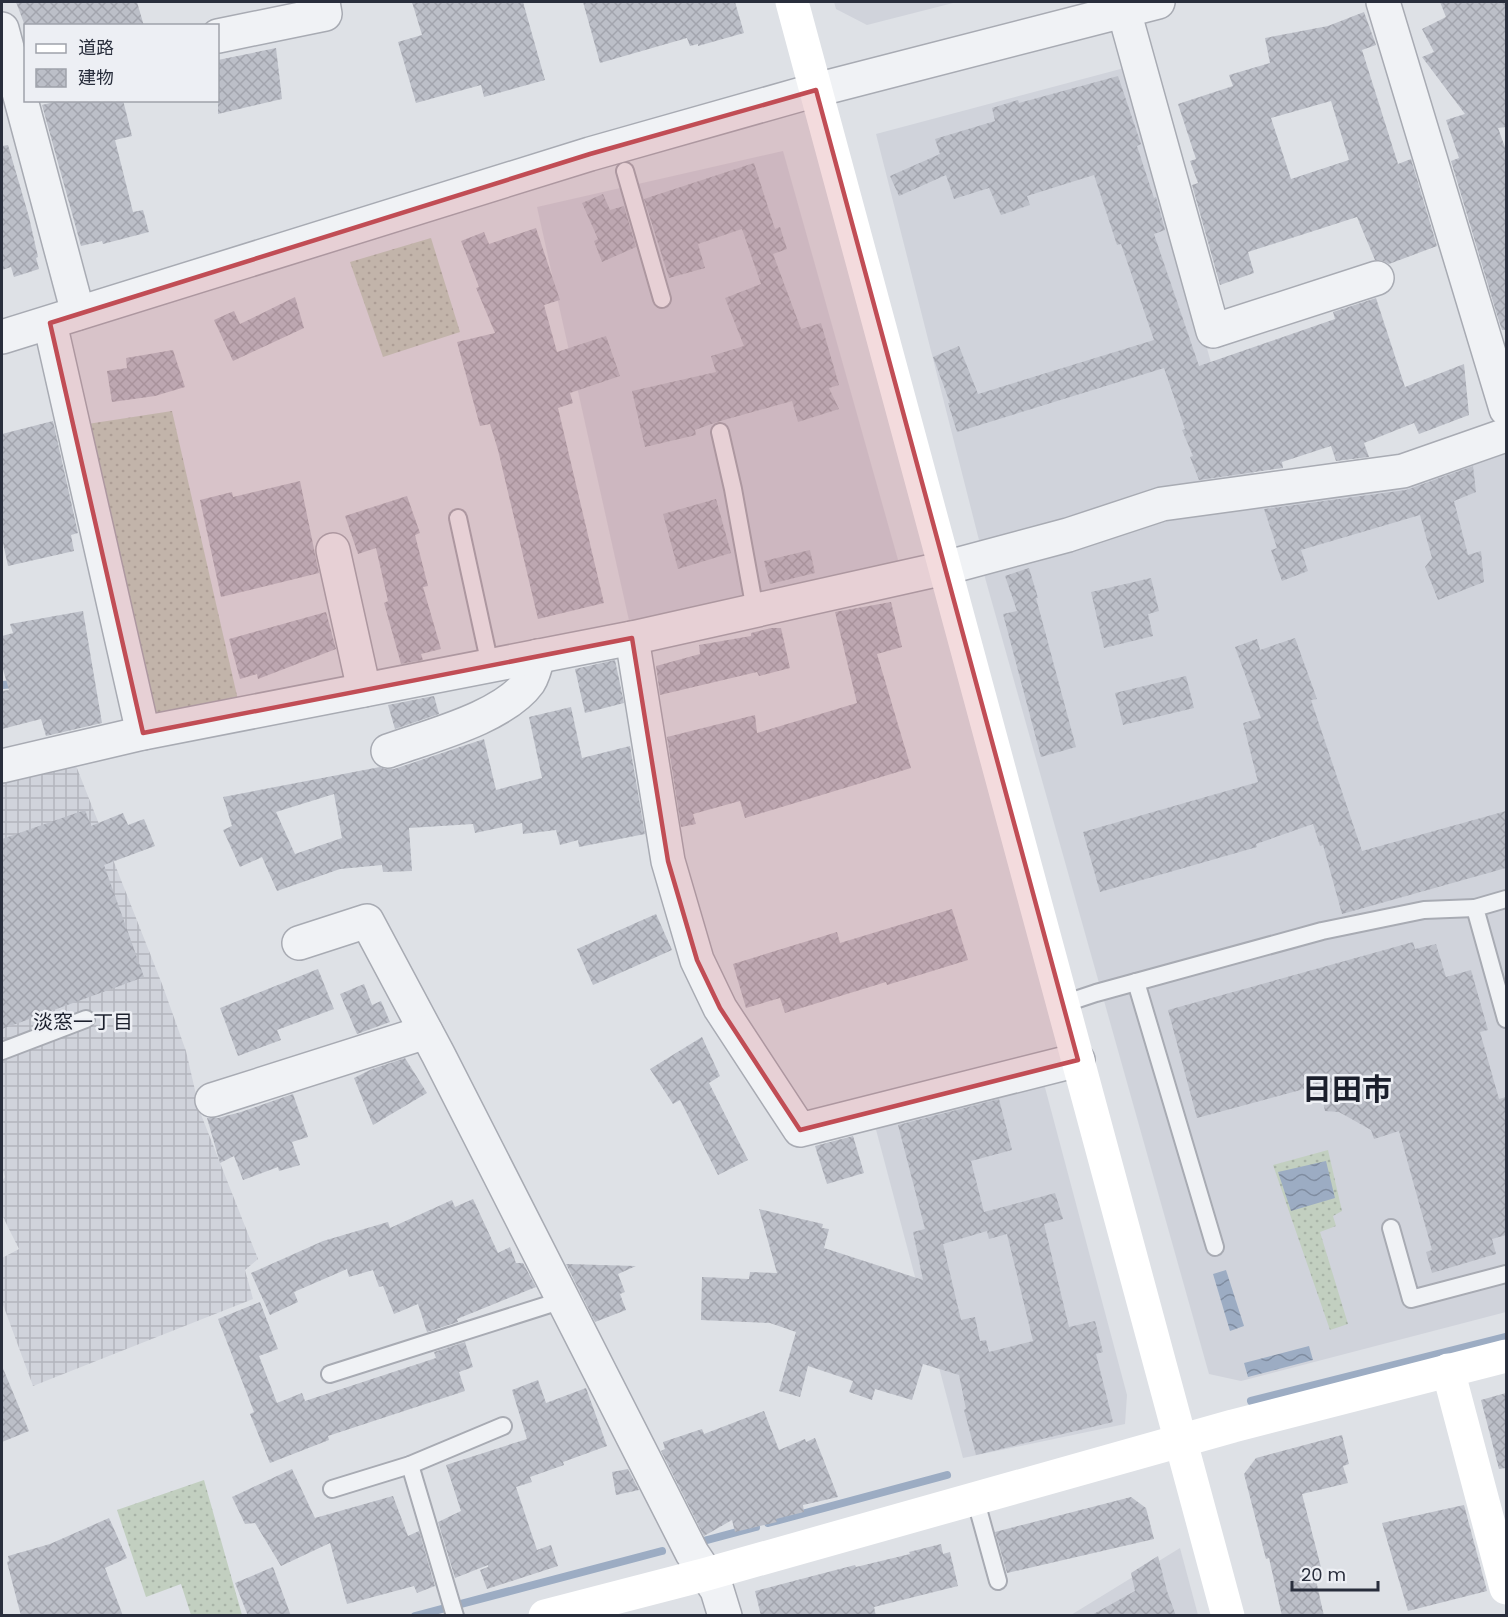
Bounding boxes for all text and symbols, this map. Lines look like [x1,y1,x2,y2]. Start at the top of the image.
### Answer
legend [24,24,219,102]
text: 道路 [78,35,114,60]
text: 建物 [78,65,114,90]
district label: 淡窓一丁目 [33,1008,133,1036]
district label: 日田市 [1302,1068,1392,1111]
scale bar [1292,1554,1378,1592]
text: 20 m [1301,1562,1346,1587]

